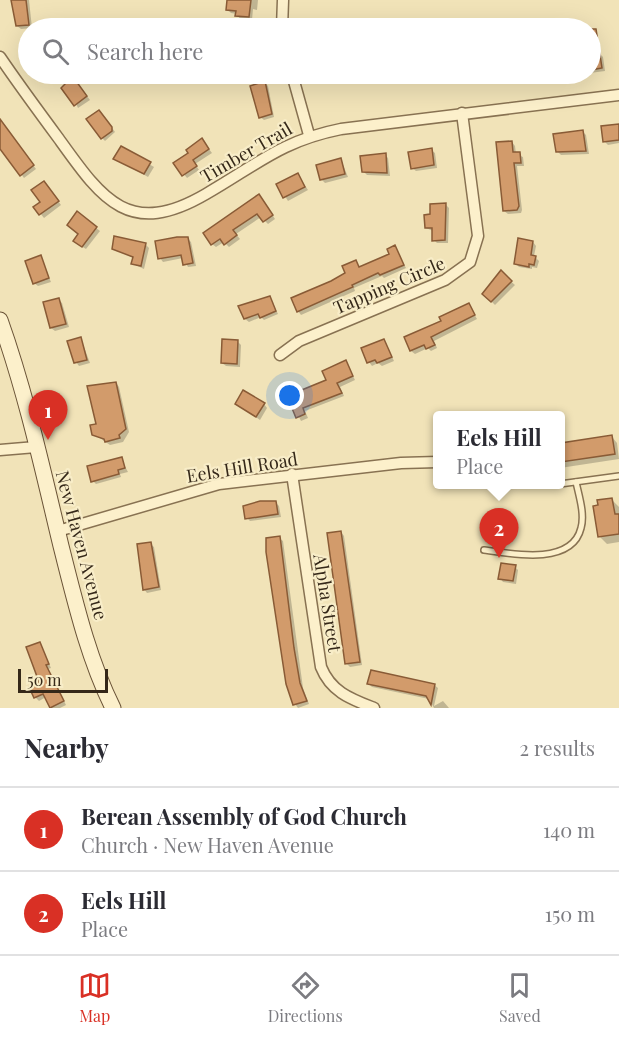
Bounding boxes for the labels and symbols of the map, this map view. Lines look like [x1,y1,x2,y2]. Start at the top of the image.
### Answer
street label: Timber Trail [196,116,296,188]
street label: Tapping Circle [330,251,448,319]
your location [275,381,304,410]
pin: 1 [28,390,68,440]
street label: Eels Hill Road [185,446,300,488]
street label: New Haven Avenue [51,468,113,622]
pin: 2 [480,508,518,558]
street label: Alpha Street [308,551,348,654]
scale bar [18,666,108,694]

